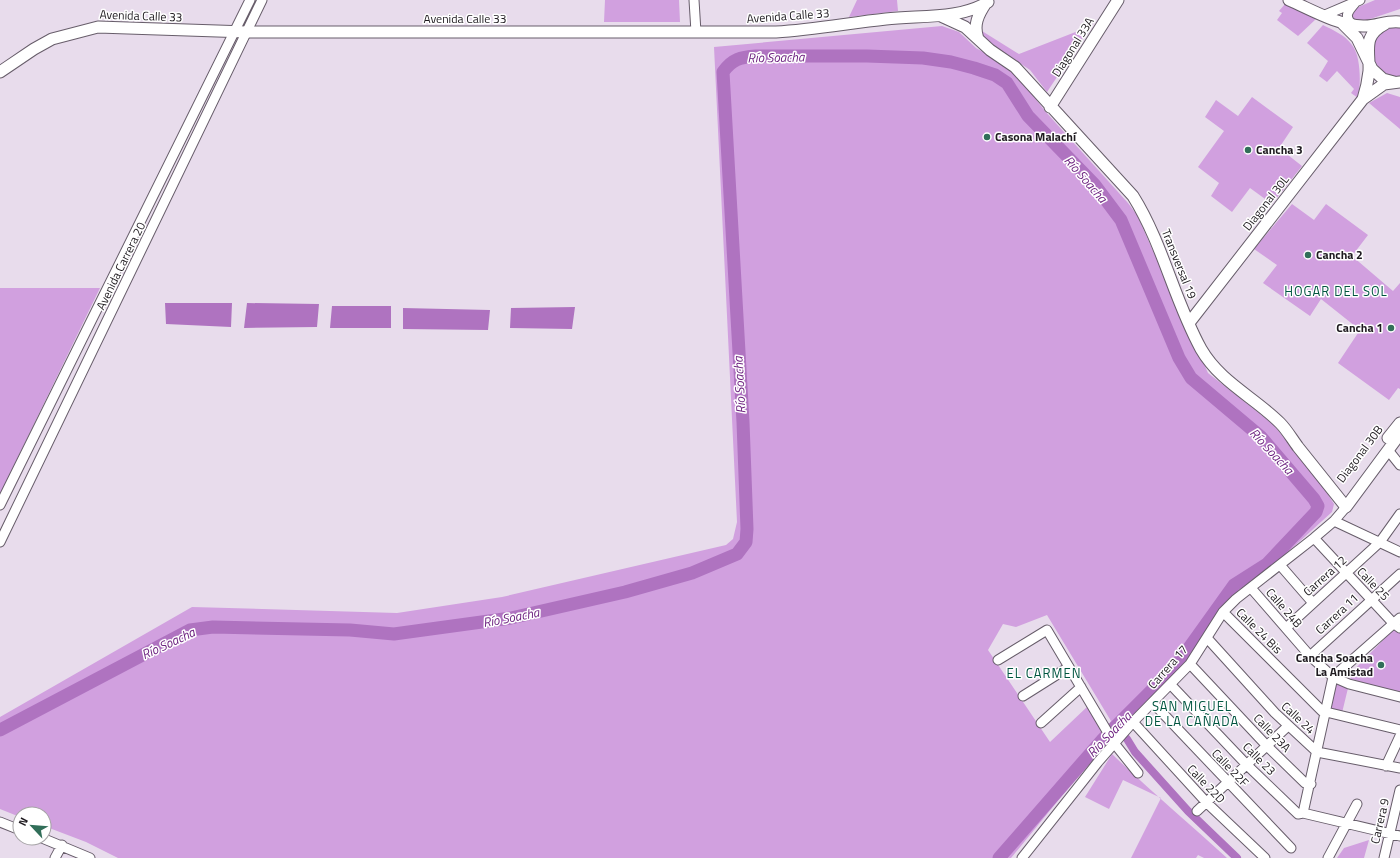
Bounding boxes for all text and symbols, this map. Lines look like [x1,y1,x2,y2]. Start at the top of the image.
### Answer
street label: Avenida Calle 33 [746,3,830,28]
street label: Avenida Calle 33 [99,5,183,26]
street label: Avenida Calle 33 [424,9,506,28]
street label: Diagonal 33A [1047,13,1098,80]
water label: Río Soacha [747,46,806,67]
place label: Casona Malachí [995,127,1077,146]
marker: Casona Malachí [982,132,992,142]
place label: Cancha 3 [1256,140,1303,159]
marker: Cancha 3 [1243,145,1253,155]
water label: Río Soacha [1060,151,1113,208]
street label: Diagonal 30L [1238,171,1294,235]
street label: Avenida Carrera 20 [91,218,150,313]
street label: Transversal 19 [1157,226,1202,302]
place label: Cancha 2 [1316,245,1363,264]
marker: Cancha 2 [1303,250,1313,260]
district label: HOGAR DEL SOL [1284,281,1388,301]
place label: Cancha 1 [1336,318,1383,337]
marker: Cancha 1 [1386,323,1396,333]
water label: Río Soacha [727,355,750,414]
street label: Diagonal 30B [1332,421,1388,486]
water label: Río Soacha [1245,423,1300,480]
street label: Carrera 12 [1299,551,1351,600]
street label: Calle 25 [1353,563,1394,605]
street label: Calle 24B [1262,583,1307,632]
street label: Carrera 11 [1311,589,1363,639]
water label: Río Soacha [481,601,542,632]
street label: Calle 24 Bis [1232,603,1287,658]
water label: Río Soacha [138,621,199,664]
street label: Carrera 17 [1143,640,1192,693]
place label: Cancha Soacha La Amistad [1296,648,1373,681]
marker: Cancha Soacha La Amistad [1376,660,1386,670]
district label: EL CARMEN [1006,663,1082,683]
district label: SAN MIGUEL DE LA CAÑADA [1145,696,1239,731]
street label: Calle 24 [1277,697,1320,738]
water label: Río Soacha [1082,705,1137,761]
street label: Calle 23A [1249,709,1296,756]
street label: Calle 23 [1238,738,1280,780]
street label: Calle 22F [1207,744,1253,791]
street label: Calle 22D [1183,760,1230,808]
street label: Carrera 9 [1365,796,1394,846]
north arrow [12,806,52,846]
text: N [14,815,32,829]

